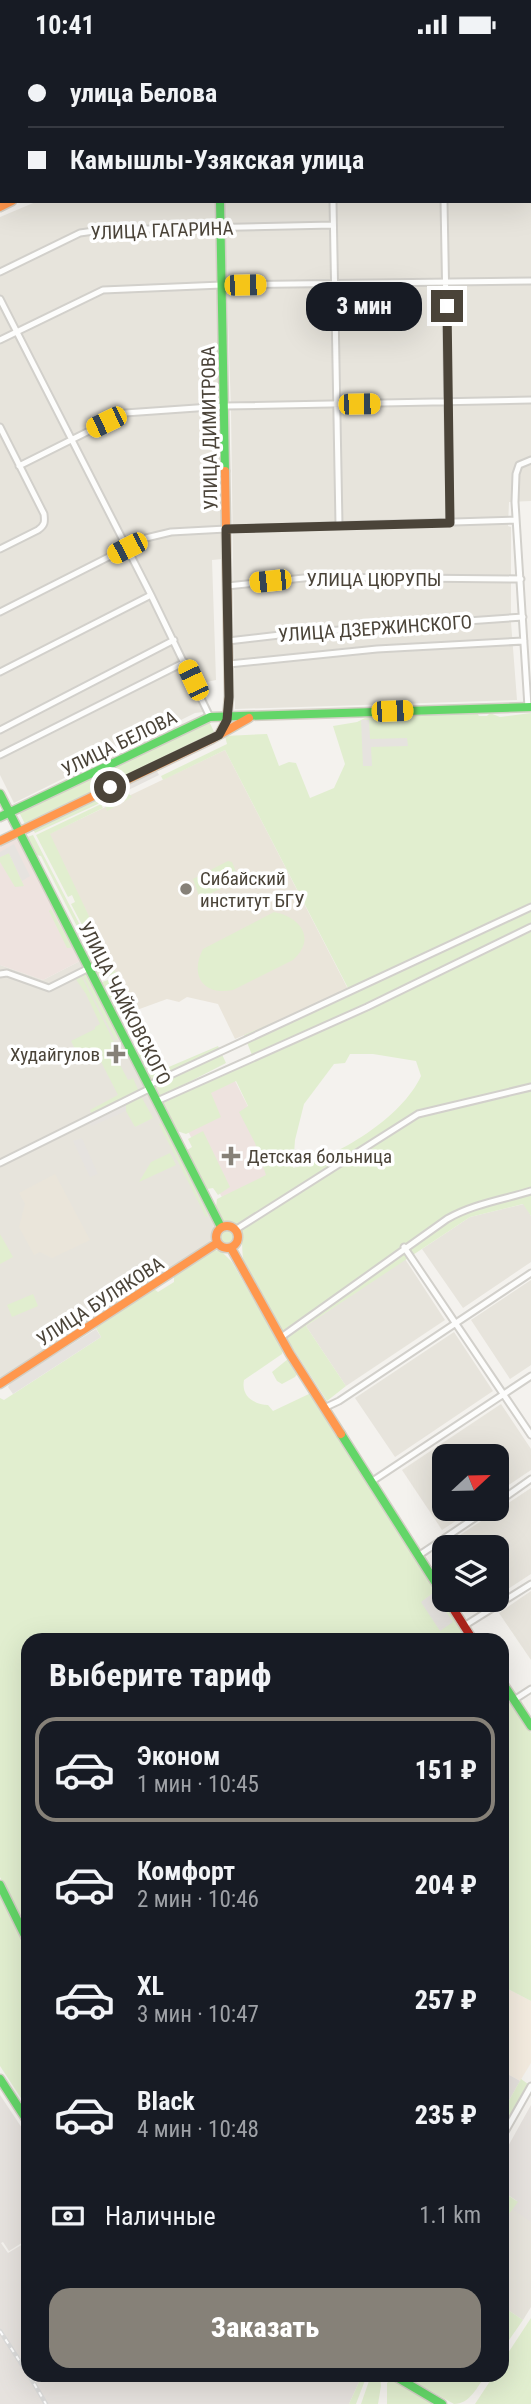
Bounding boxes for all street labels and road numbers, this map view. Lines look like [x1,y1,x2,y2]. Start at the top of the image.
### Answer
street label: УЛИЦА ГАГАРИНА [90,217,234,244]
street label: УЛИЦА ДИМИТРОВА [197,346,222,510]
street label: УЛИЦА ЦЮРУПЫ [307,568,441,591]
street label: УЛИЦА ДЗЕРЖИНСКОГО [277,610,473,647]
street label: УЛИЦА БЕЛОВА [58,706,181,781]
street label: УЛИЦА ЧАЙКОВСКОГО [73,918,176,1089]
street label: УЛИЦА БУЛЯКОВА [32,1252,168,1351]

